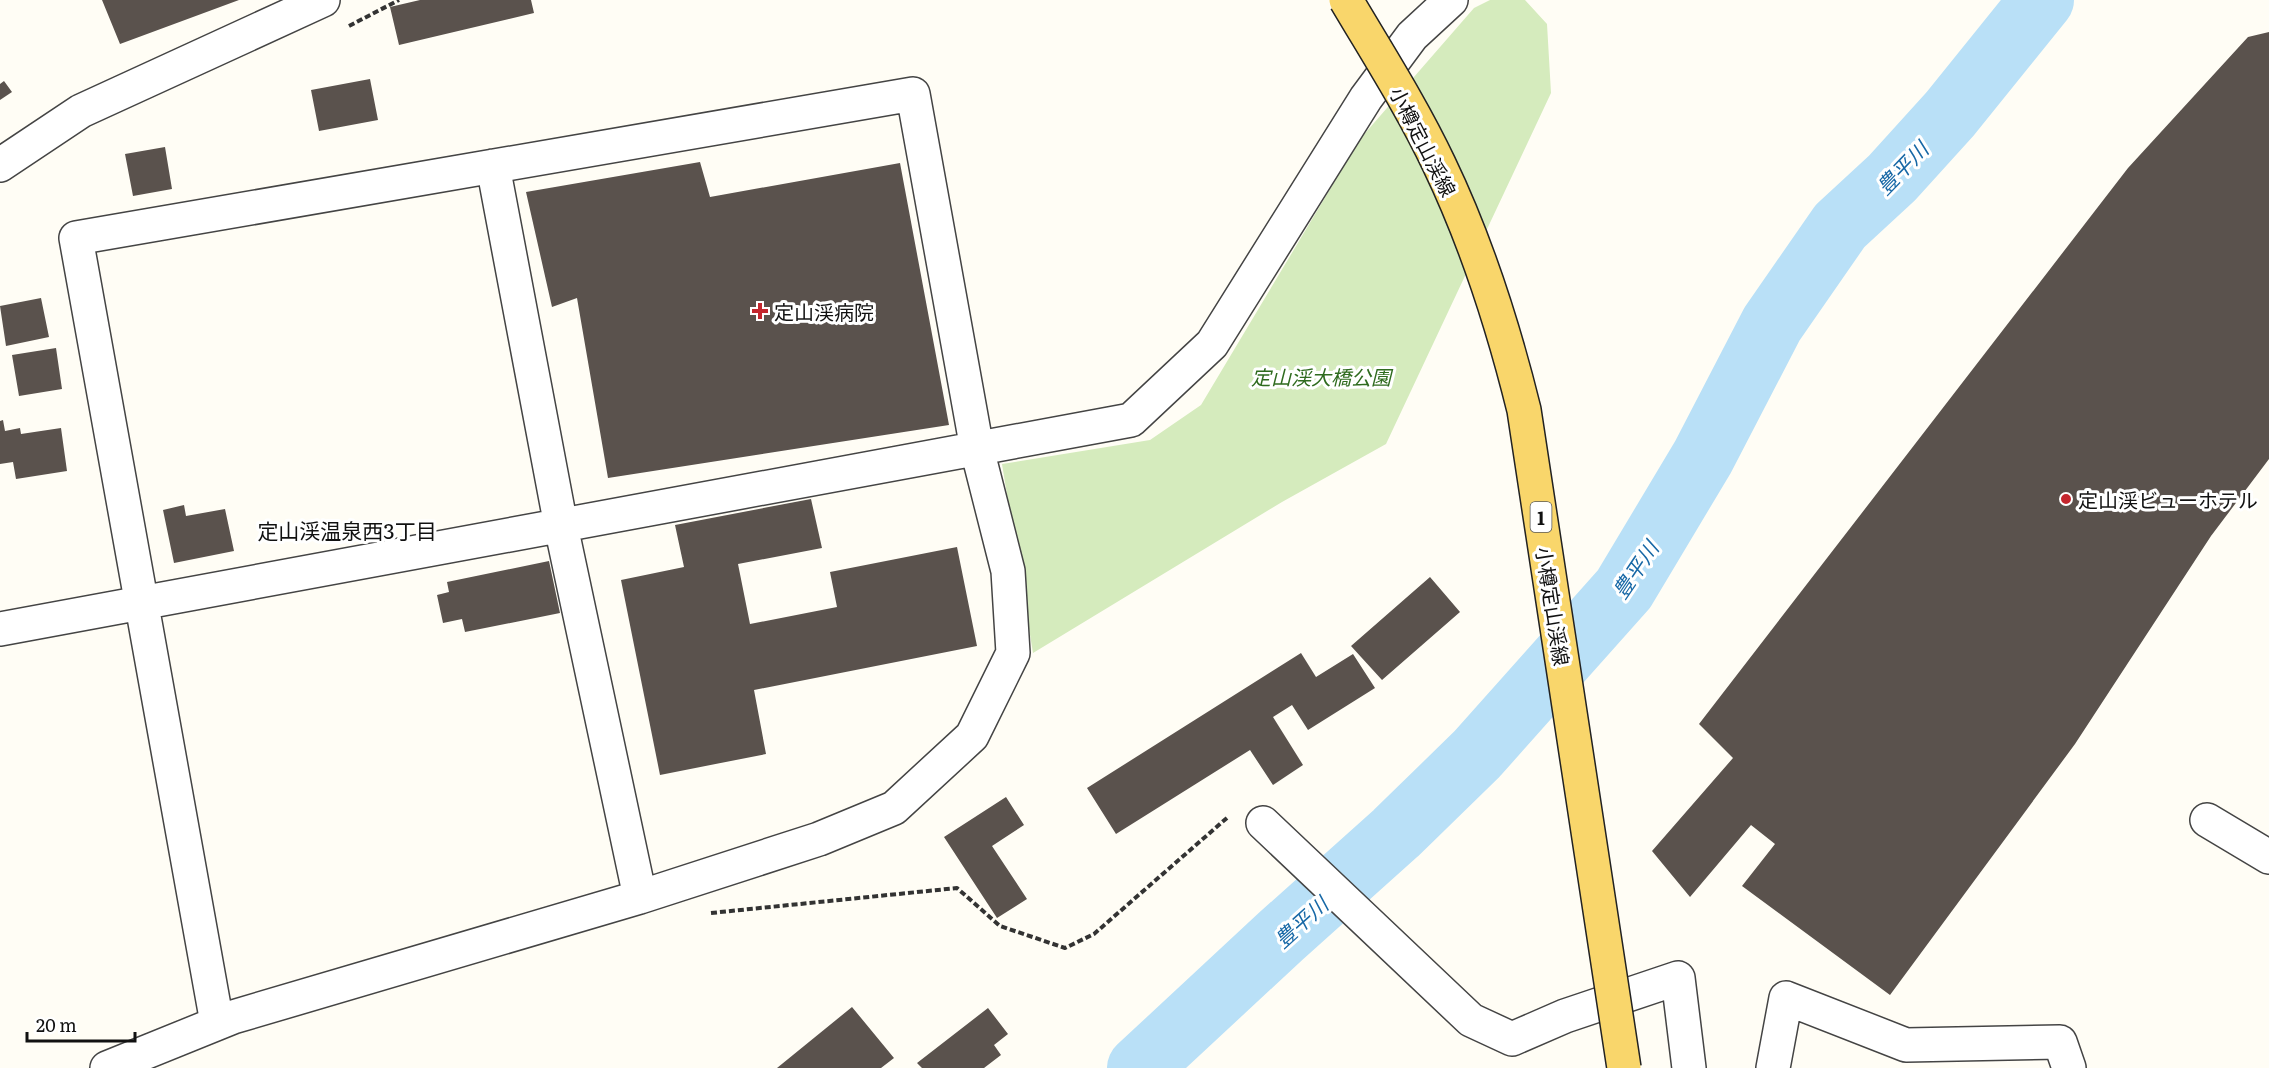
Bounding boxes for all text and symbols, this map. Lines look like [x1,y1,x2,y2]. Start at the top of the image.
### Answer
street label: 小樽定山渓線 [1383,81,1465,201]
water label: 豊平川 [1868,132,1935,200]
place label: 定山渓病院 [774,296,874,326]
marker: 定山渓病院 [751,302,769,320]
park label: 定山渓大橋公園 [1251,361,1394,391]
place label: 定山渓ビューホテル [2078,484,2258,514]
marker: 定山渓ビューホテル [2059,492,2073,506]
road number: 1 [1530,502,1552,532]
district label: 定山渓温泉西3丁目 [257,514,437,545]
water label: 豊平川 [1604,533,1666,604]
street label: 小樽定山渓線 [1530,544,1578,668]
water label: 豊平川 [1266,887,1335,954]
scale bar [27,1005,135,1043]
text: 20 m [36,1011,77,1038]

